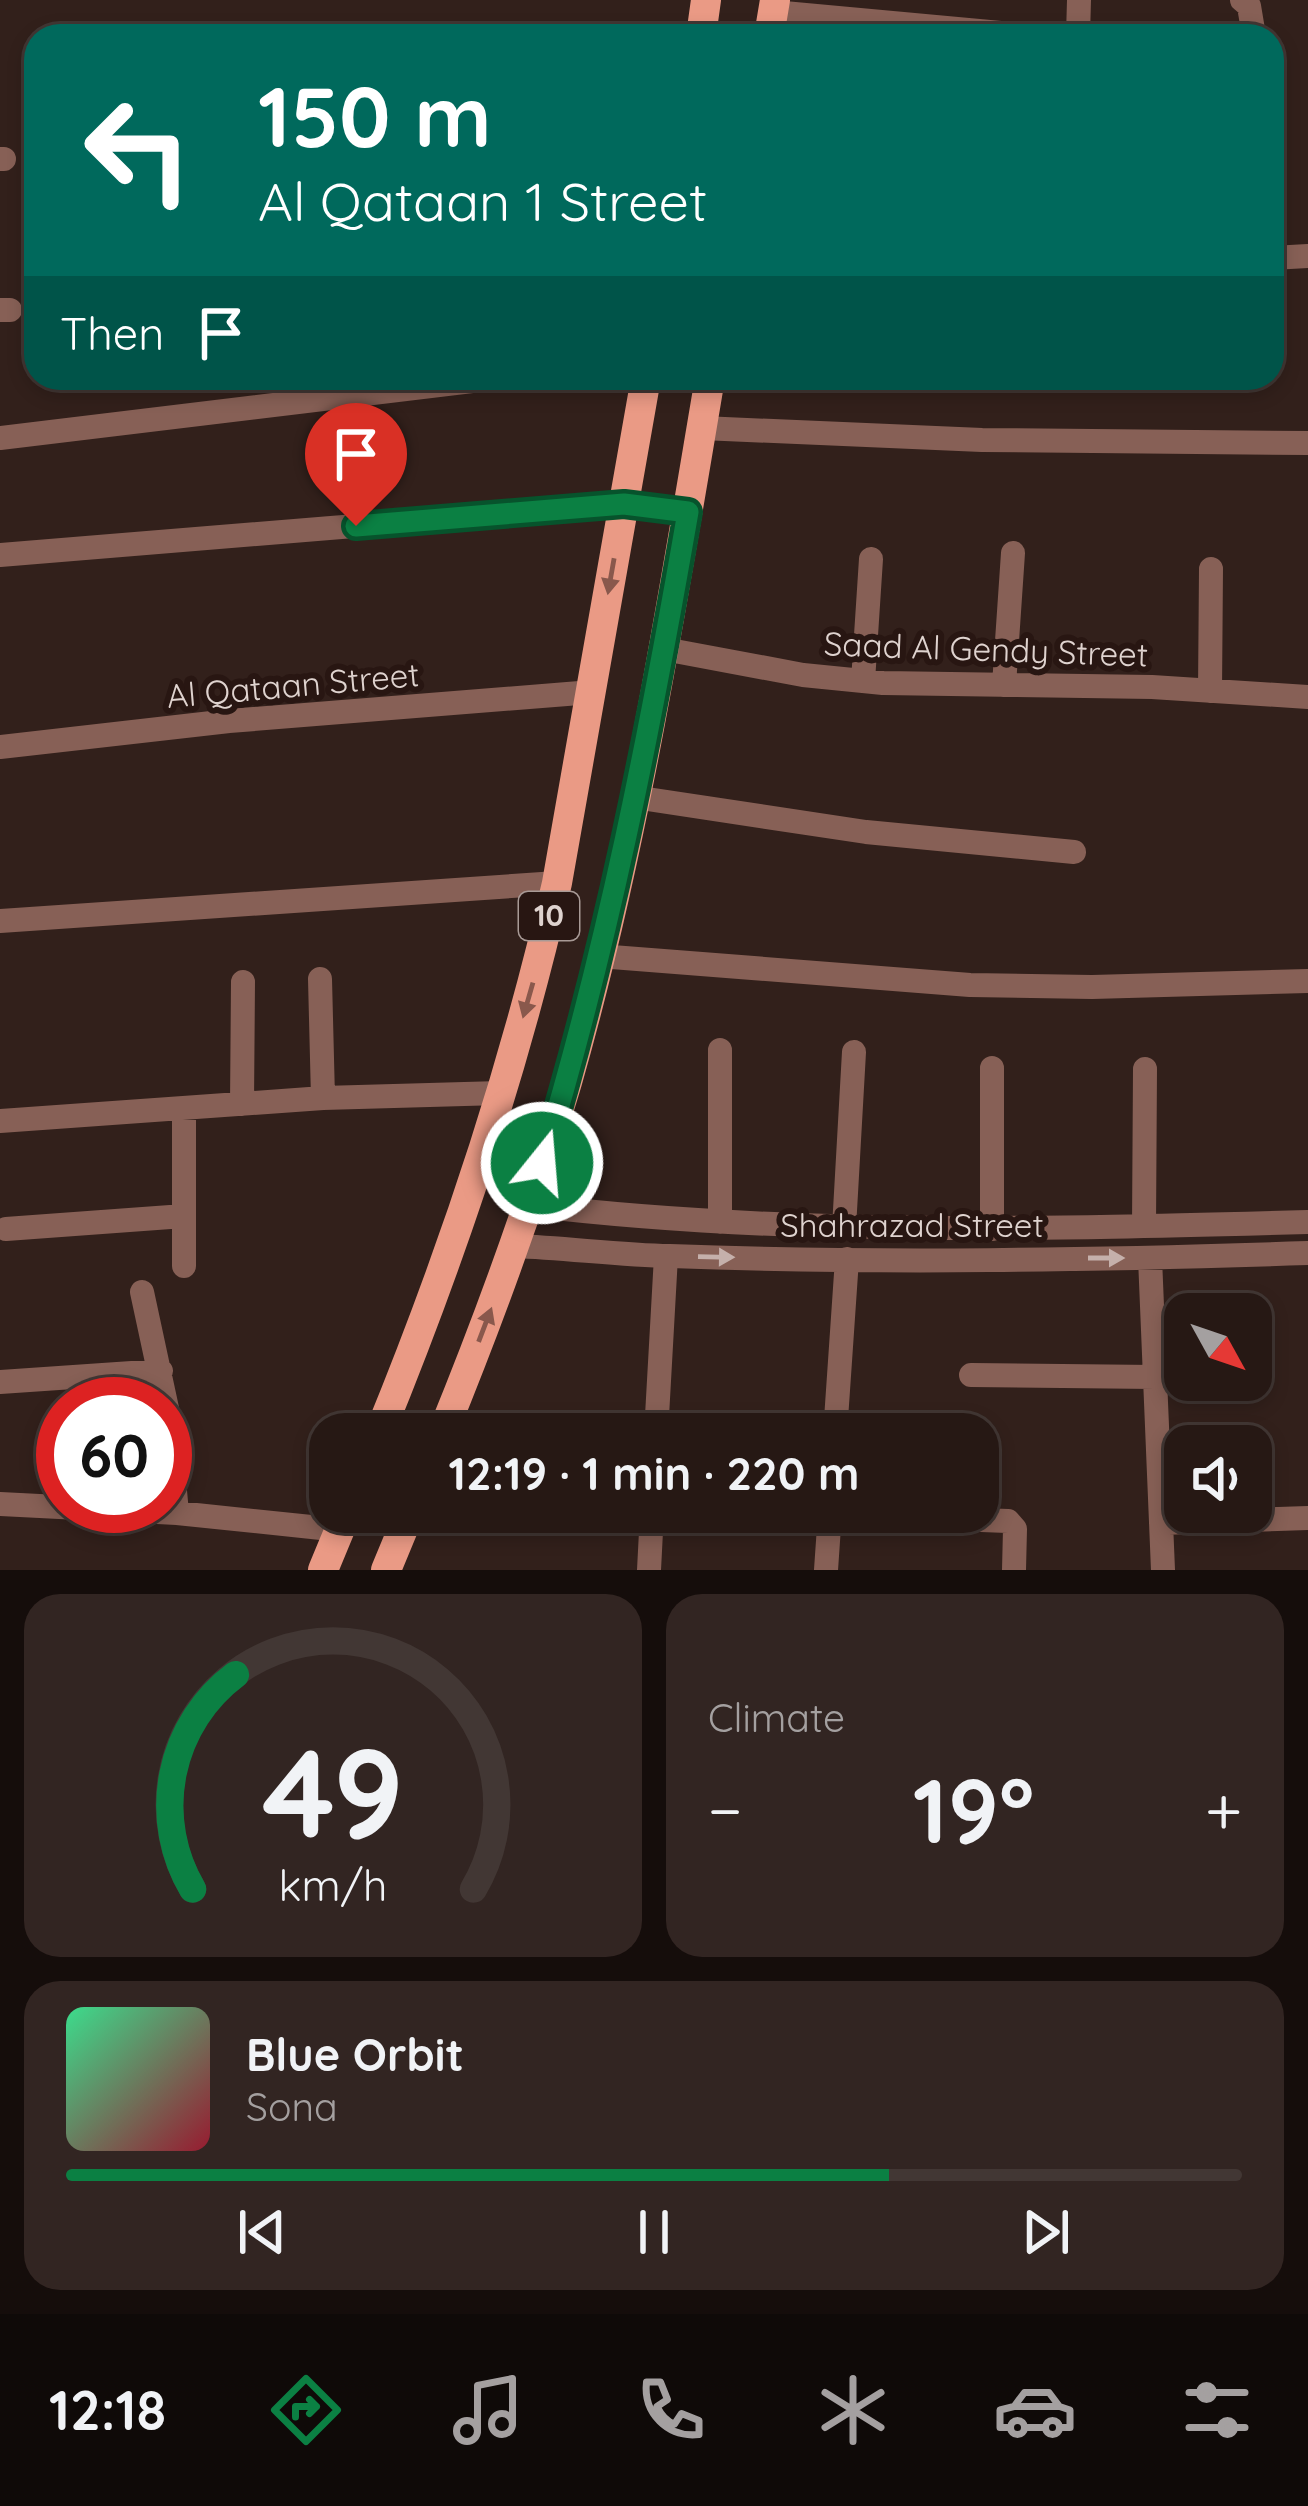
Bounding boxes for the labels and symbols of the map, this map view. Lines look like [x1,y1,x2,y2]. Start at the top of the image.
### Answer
pin [305,403,407,526]
one-way arrow [602,558,621,595]
street label: Saad Al Gendy Street [823,622,1149,675]
street label: Al Qataan Street [165,653,421,716]
road number: 10 [519,892,579,940]
one-way arrow [518,982,536,1018]
position arrow [479,1100,605,1226]
street label: Shahrazad Street [780,1204,1044,1245]
one-way arrow [698,1247,736,1267]
one-way arrow [1088,1248,1126,1268]
north arrow [1164,1293,1272,1401]
one-way arrow [477,1307,496,1343]
speed limit sign: 60 [36,1377,192,1533]

